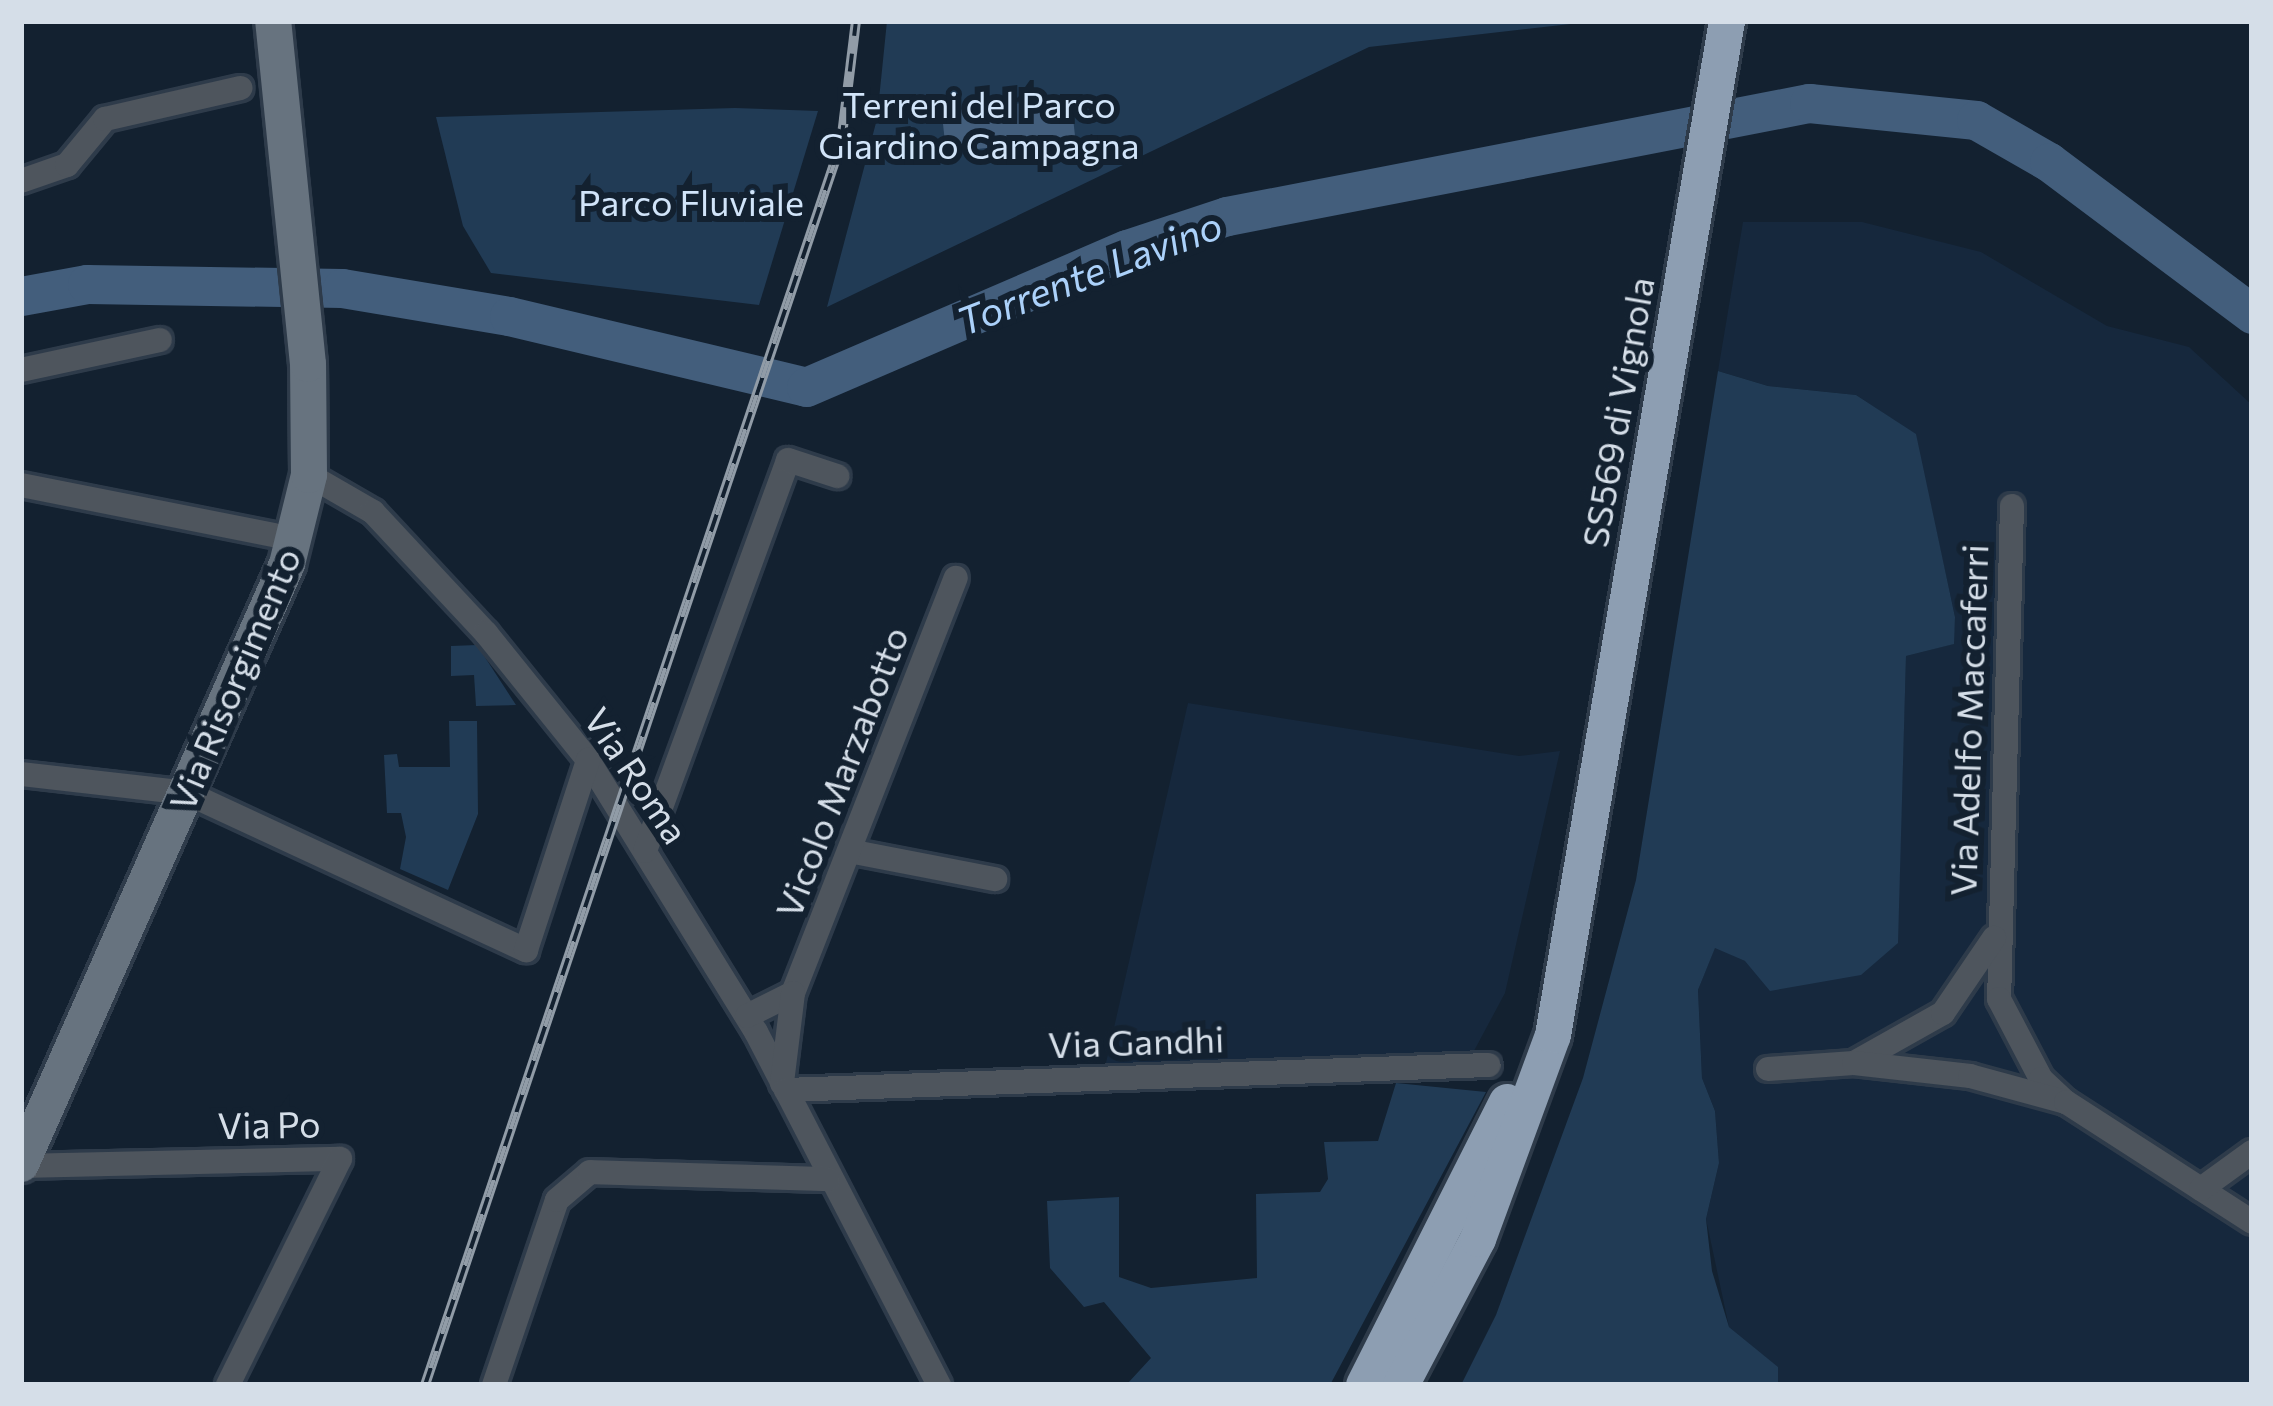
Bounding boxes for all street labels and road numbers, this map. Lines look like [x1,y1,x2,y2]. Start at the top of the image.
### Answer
street label: SS569 di Vignola [1572,274,1662,550]
street label: Via Risorgimento [159,541,309,817]
street label: Via Adelfo Maccaferri [1940,543,1996,897]
street label: Vicolo Marzabotto [766,620,916,924]
street label: Via Roma [576,699,698,851]
street label: Via Gandhi [1047,1016,1225,1066]
street label: Via Po [217,1102,321,1146]

